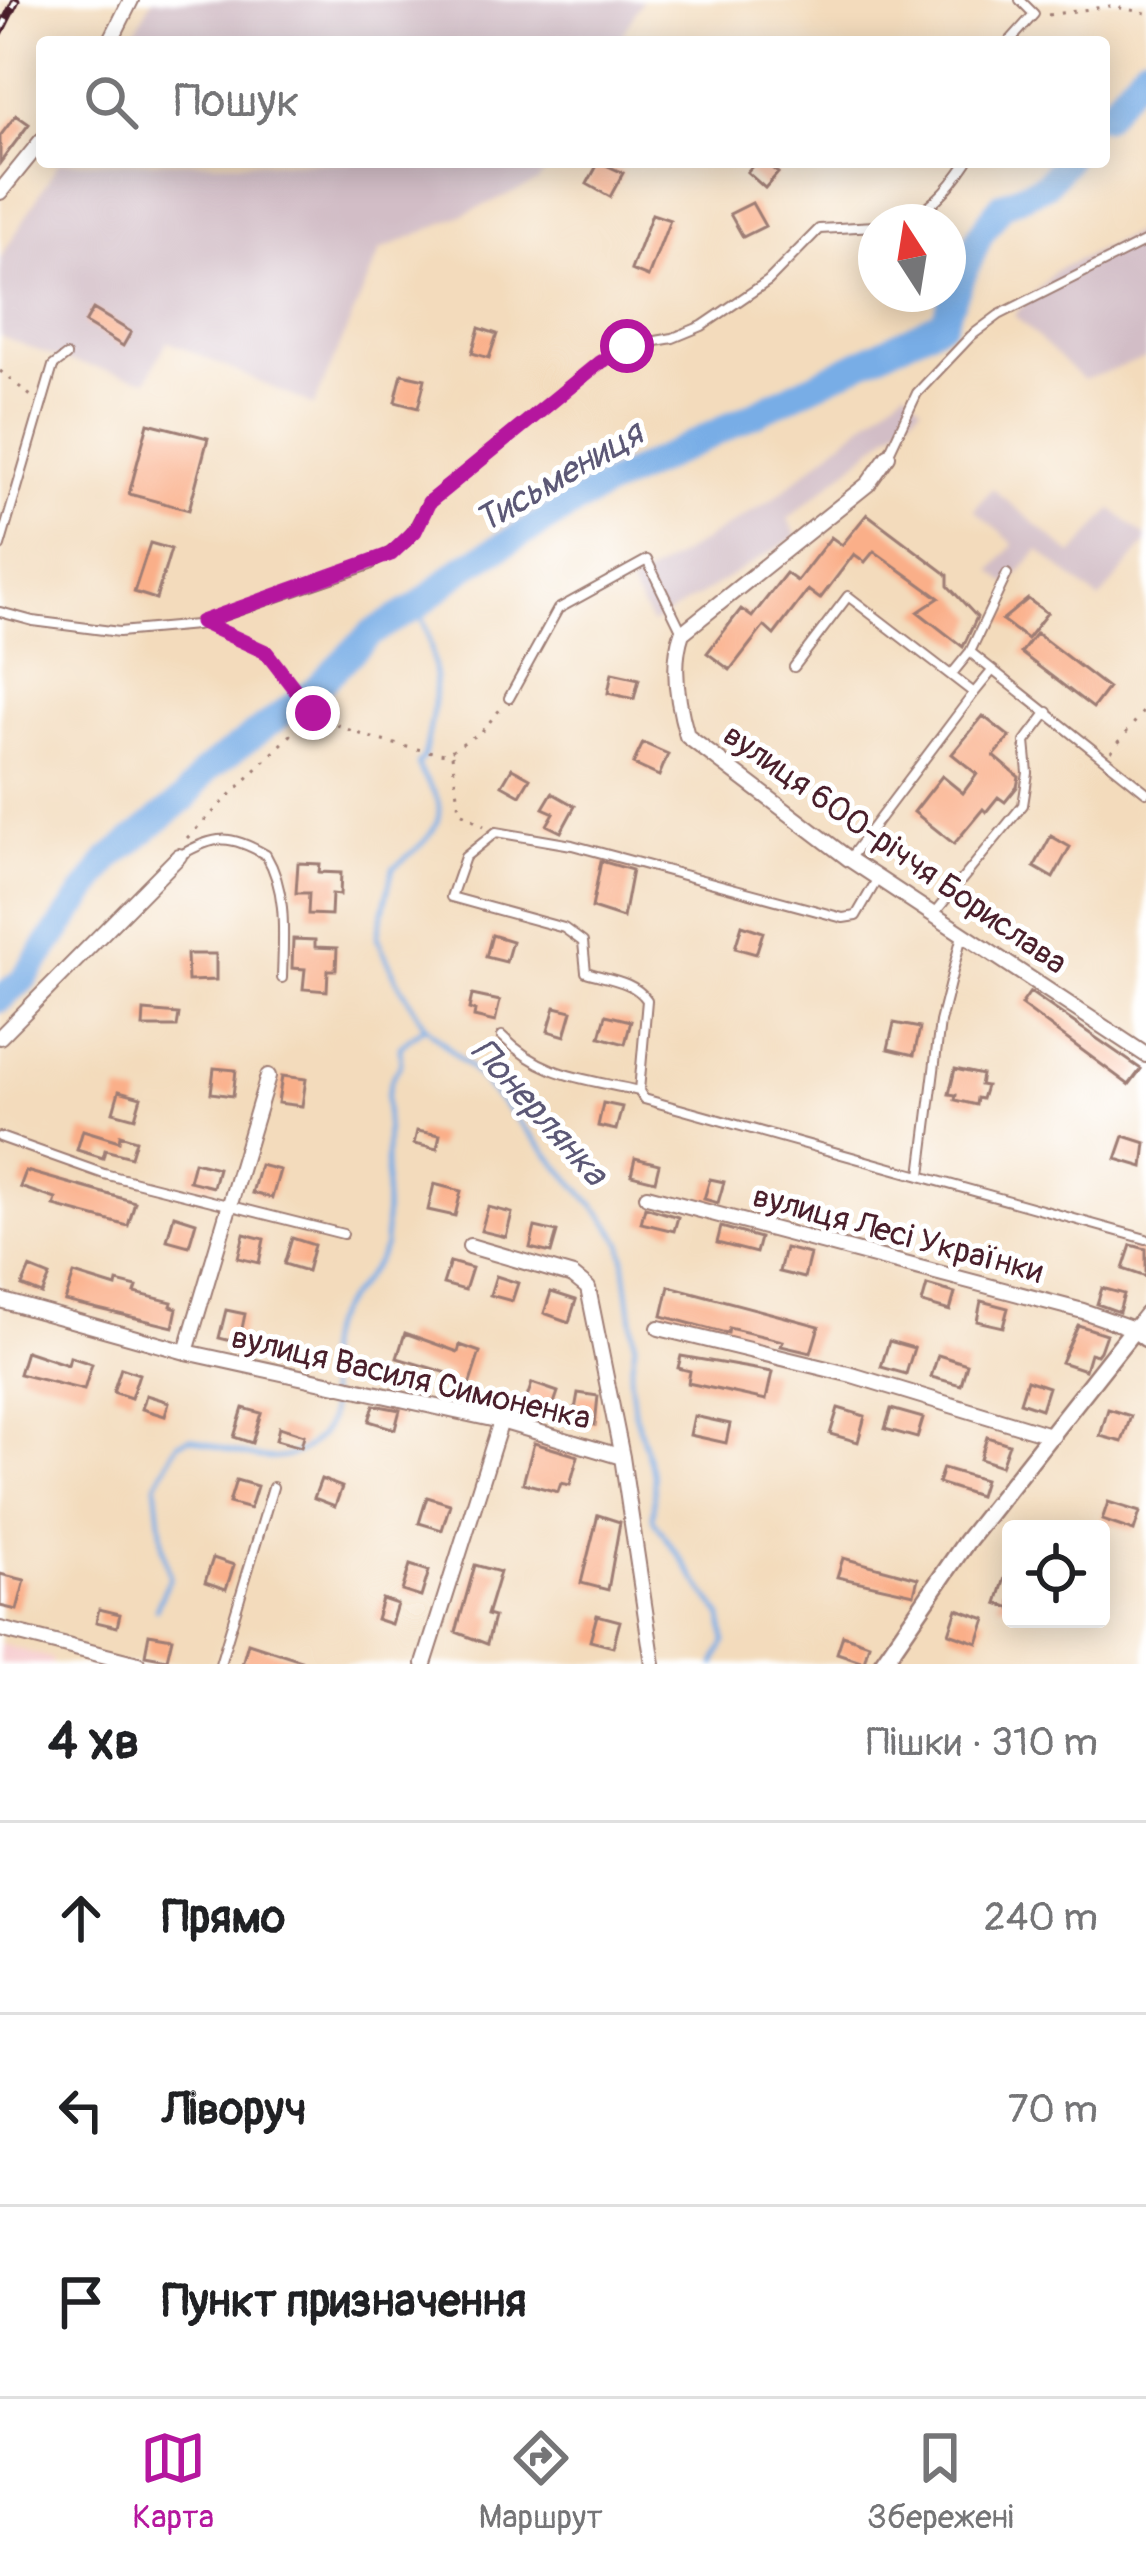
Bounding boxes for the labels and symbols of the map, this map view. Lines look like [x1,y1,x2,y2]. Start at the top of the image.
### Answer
north arrow [858,204,966,312]
route start [600,319,654,373]
water label: Тисьмениця [467,410,653,543]
route end [286,686,340,740]
street label: вулиця 600-річчя Борислава [715,715,1075,983]
water label: Понерлянка [461,1029,618,1197]
street label: вулиця Лесі Українки [748,1176,1048,1293]
street label: вулиця Василя Симоненка [227,1317,595,1439]

